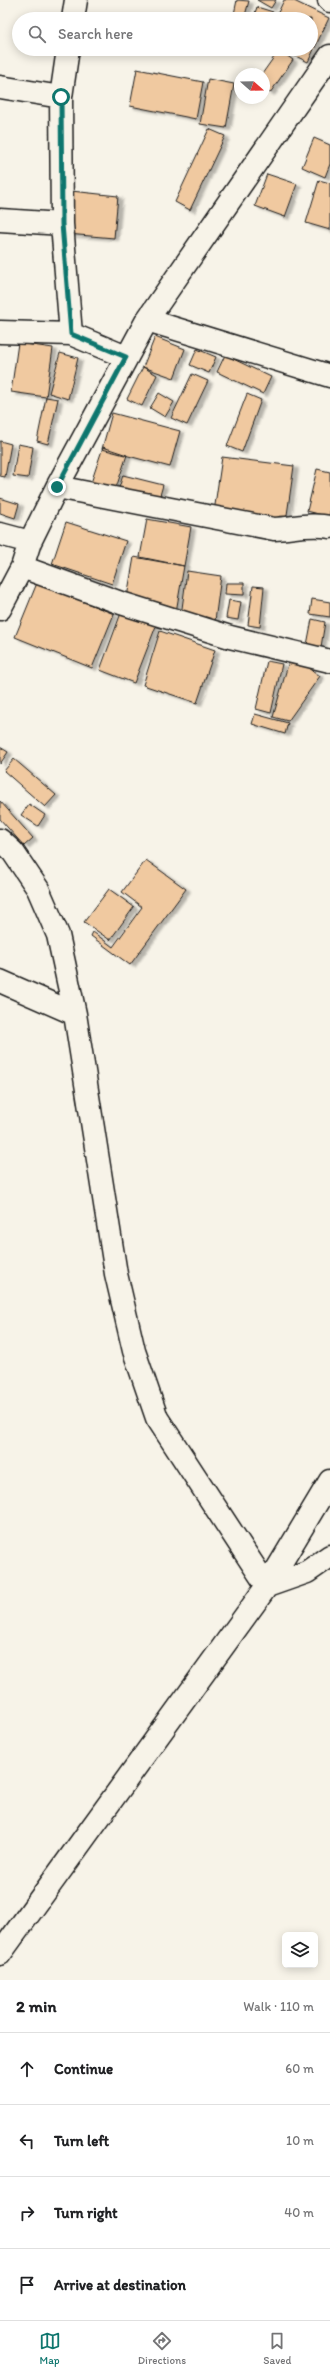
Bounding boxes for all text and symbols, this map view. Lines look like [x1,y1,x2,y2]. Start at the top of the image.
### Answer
search box [12,12,318,56]
icon: search [26,23,48,45]
text: Search here [58,25,133,43]
north arrow [234,68,270,104]
route start [52,88,70,106]
route end [48,478,66,496]
map controls [282,1932,318,1968]
button: layers [282,1932,318,1968]
text: 2 min [16,1996,56,2016]
text: Walk · 110 m [243,1999,314,2014]
icon: ahead [16,2058,38,2080]
text: Continue [54,2060,113,2078]
text: 60 m [285,2061,314,2076]
icon: left [16,2130,38,2152]
text: Turn left [54,2132,109,2150]
text: 10 m [286,2133,314,2148]
icon: right [16,2202,38,2224]
text: Turn right [54,2204,118,2222]
text: 40 m [284,2205,314,2220]
icon: arrive [16,2274,38,2296]
text: Arrive at destination [54,2276,186,2294]
tab: Map [39,2330,61,2367]
tab: Directions [138,2330,186,2367]
tab: Saved [263,2330,291,2367]

